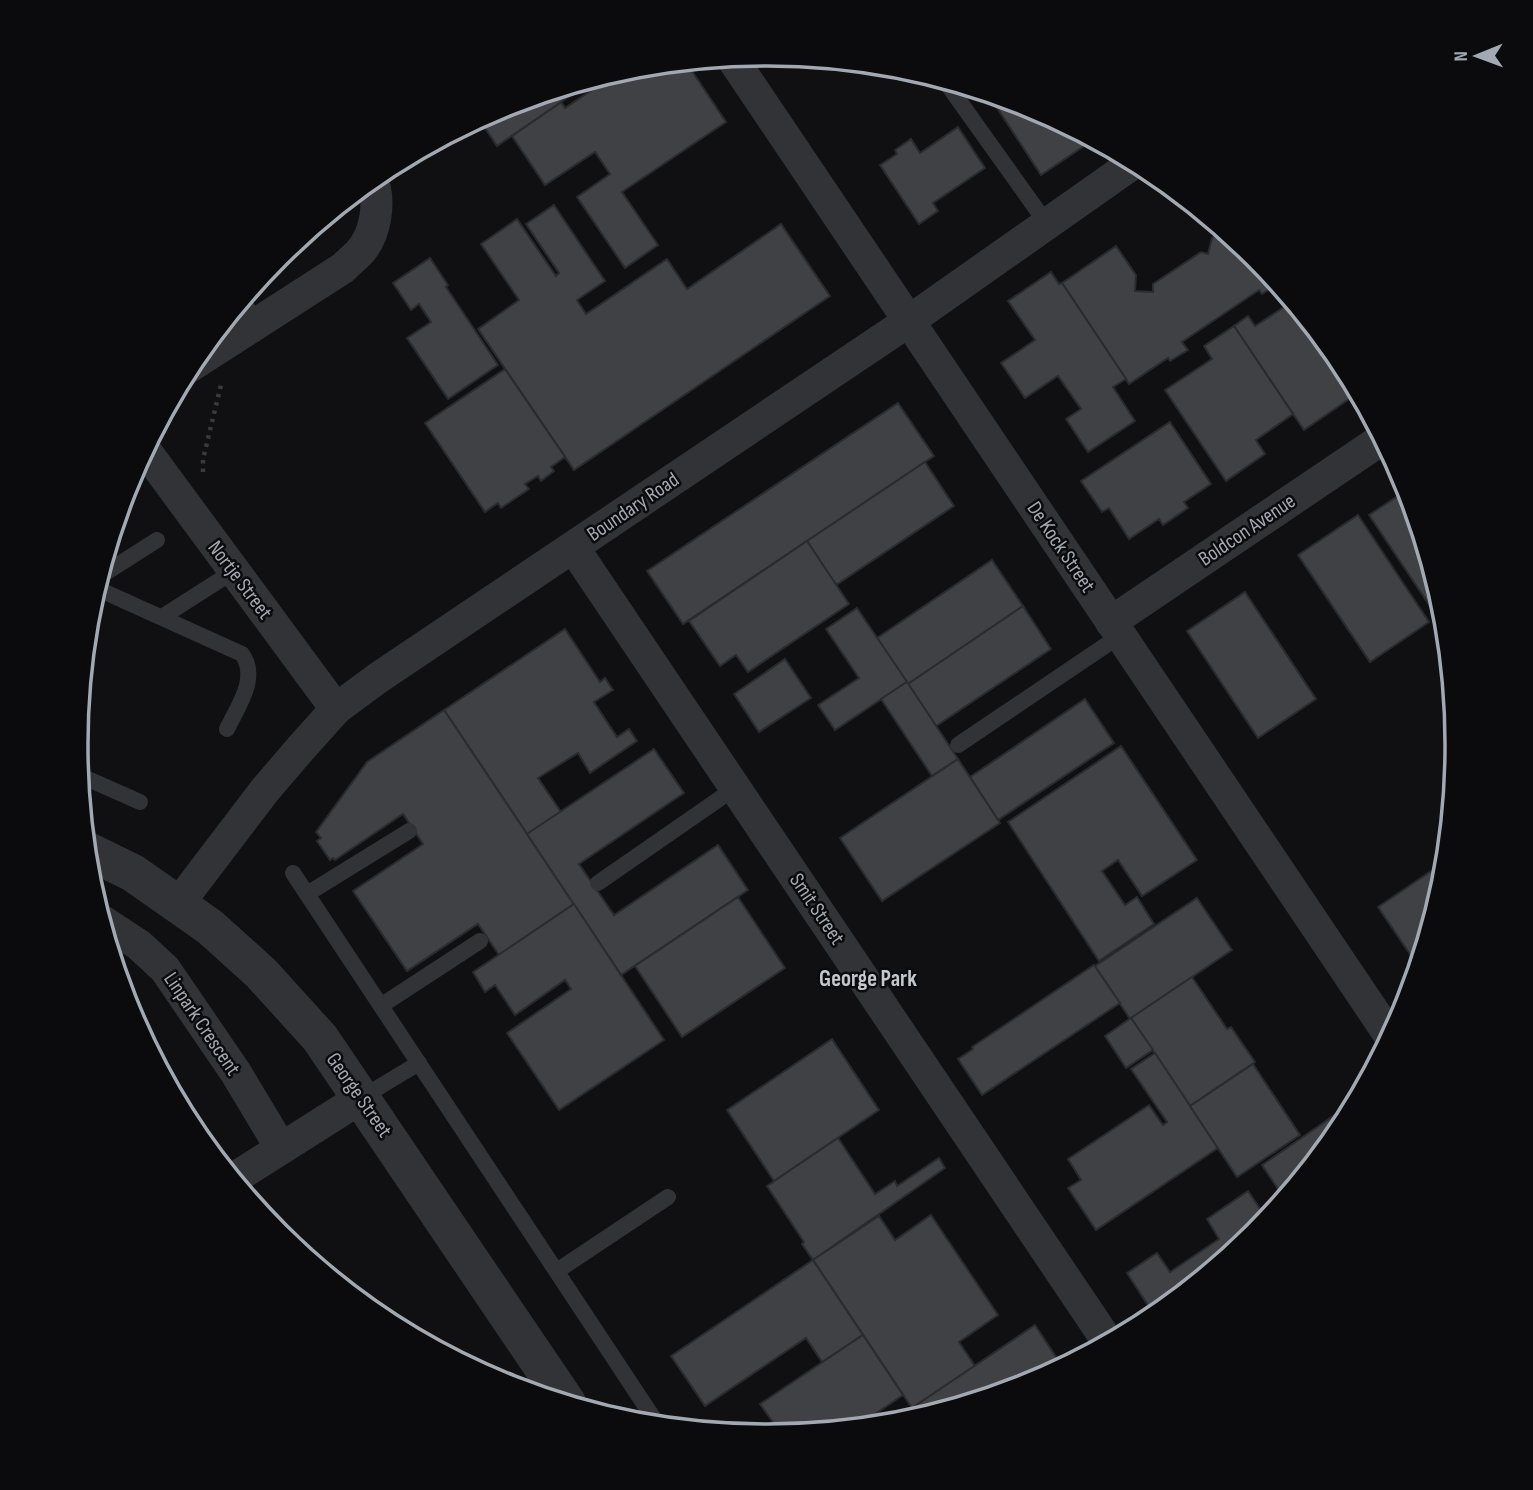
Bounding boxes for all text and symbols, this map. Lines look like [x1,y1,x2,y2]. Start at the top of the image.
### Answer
north arrow [1442,21,1512,91]
text: N [1450,51,1473,62]
street label: Boundary Road [582,467,684,547]
street label: Boldcon Avenue [1194,488,1300,572]
street label: De Kock Street [1022,497,1100,597]
street label: Nortje Street [202,536,278,624]
street label: Smit Street [784,869,850,949]
district label: George Park [819,965,917,993]
street label: Linpark Crescent [158,968,246,1080]
street label: George Street [321,1048,397,1142]

